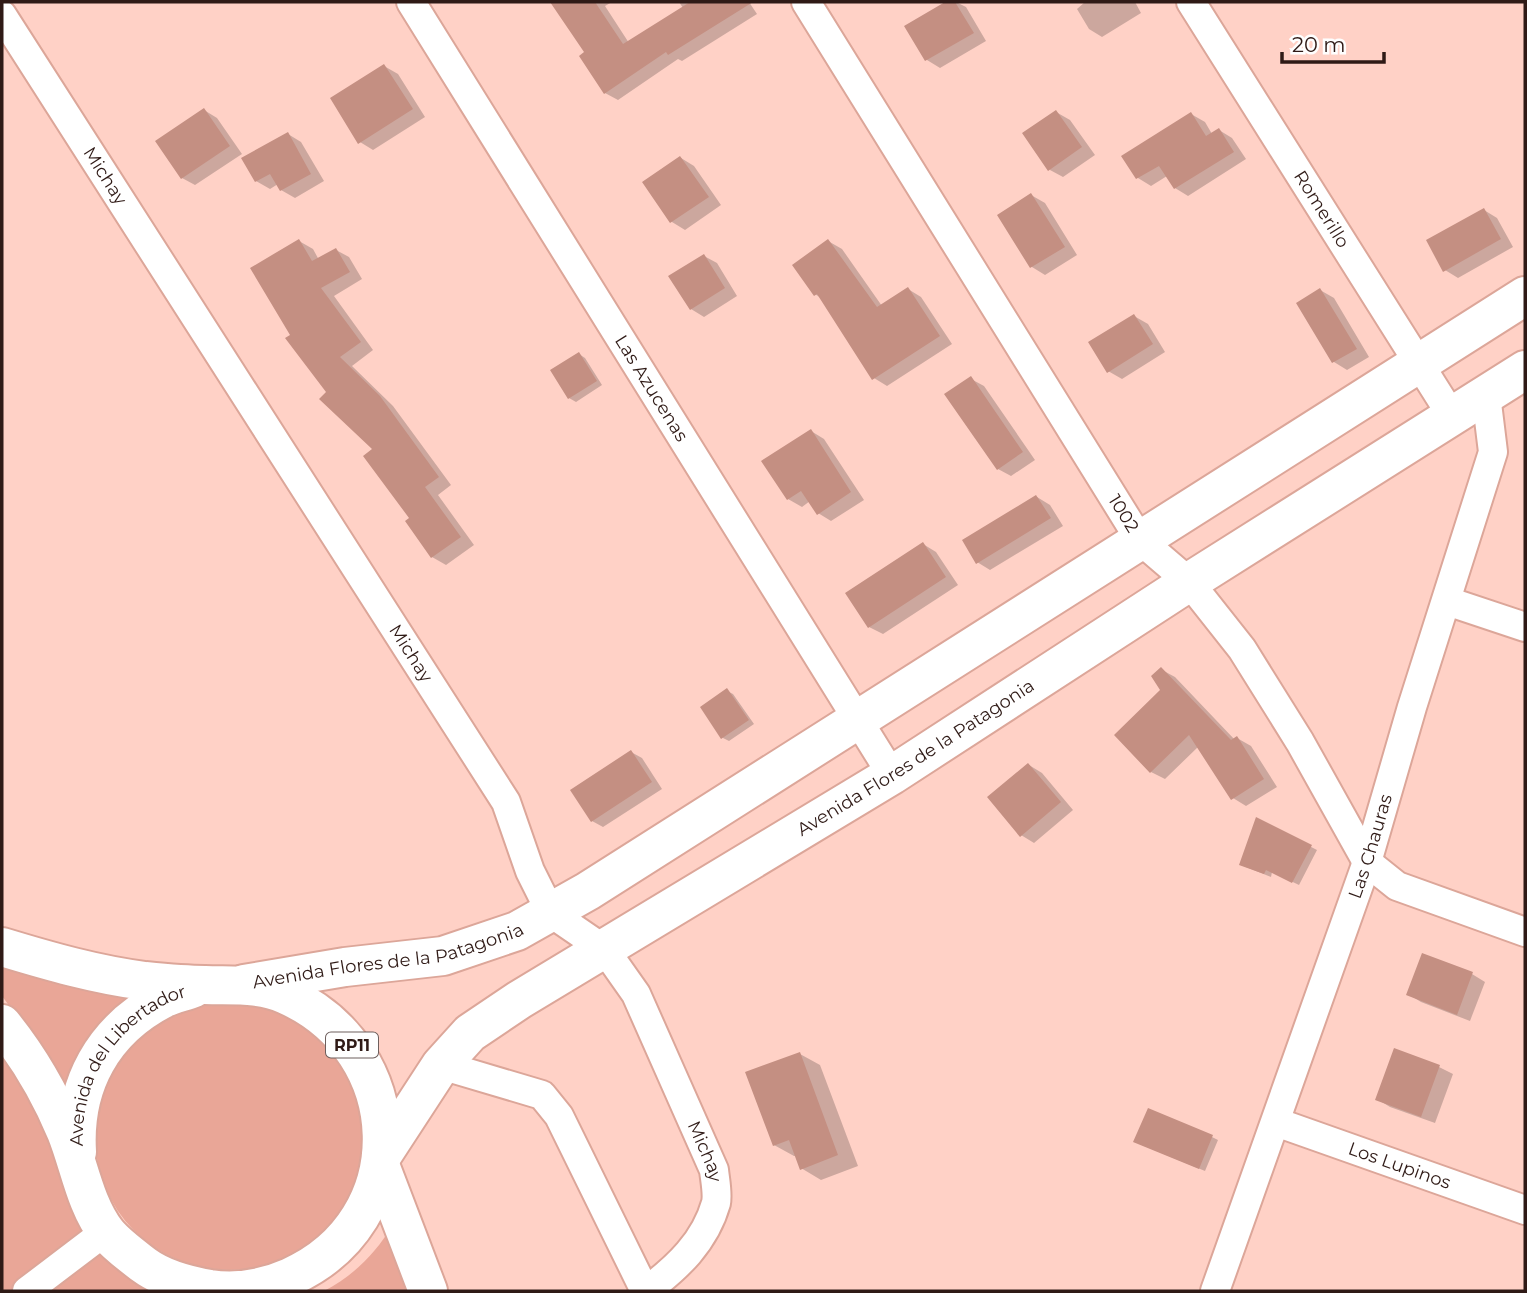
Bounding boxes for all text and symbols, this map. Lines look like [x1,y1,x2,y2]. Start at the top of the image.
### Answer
scale bar [1282,21,1384,65]
text: 20 m [1292,32,1346,57]
street label: Michay [78,143,132,209]
street label: Romerillo [1289,166,1354,252]
street label: Las Azucenas [610,331,693,446]
street label: 1002 [1103,490,1144,536]
street label: Michay [384,620,438,687]
street label: Avenida Flores de la Patagonia [793,674,1038,841]
street label: Las Chauras [1344,791,1397,902]
street label: Avenida Flores de la Patagonia [251,918,528,993]
street label: Avenida del Libertador [66,980,188,1146]
road number: RP11 [326,1032,378,1058]
street label: Michay [683,1118,726,1183]
street label: Los Lupinos [1345,1137,1454,1194]

